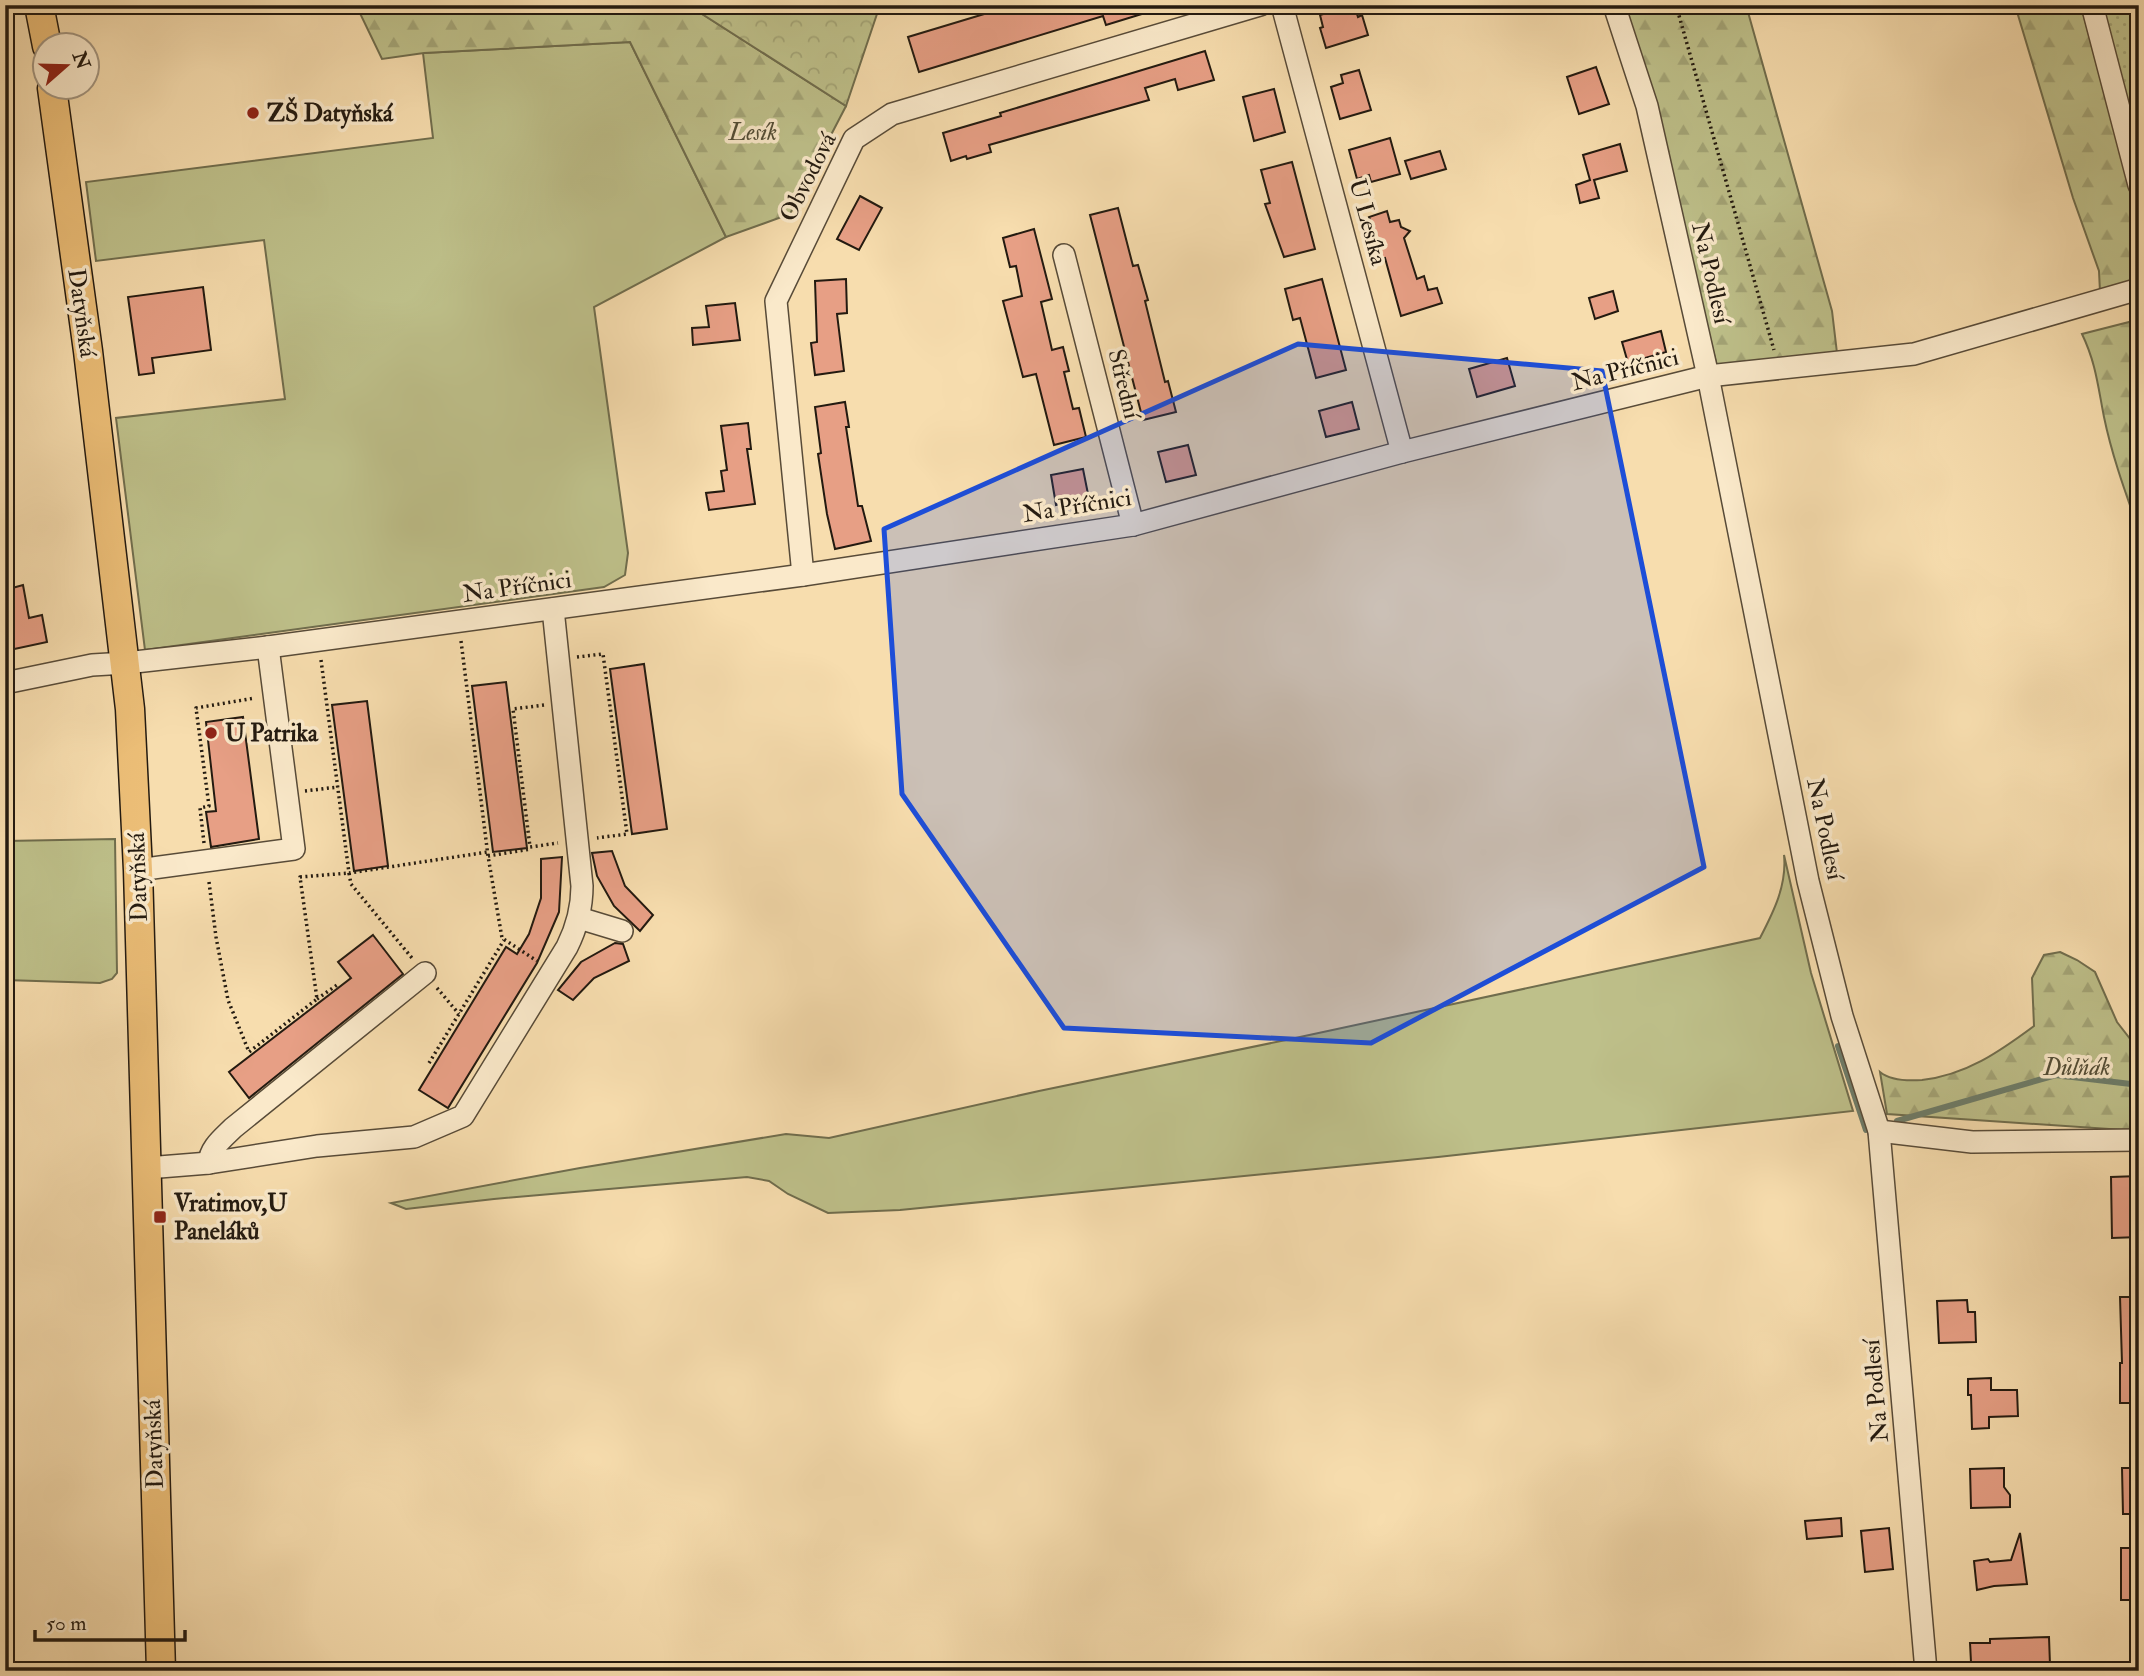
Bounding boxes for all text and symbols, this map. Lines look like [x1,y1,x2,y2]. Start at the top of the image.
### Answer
north arrow [32,32,102,102]
text: N [67,47,96,74]
place label: ZŠ Datyňská [267,96,394,129]
marker: ZŠ Datyňská [245,105,261,121]
park label: Lesík [728,117,777,148]
street label: Obvodová [772,126,844,227]
street label: U Lesíka [1342,175,1395,270]
street label: Na Podlesí [1684,219,1738,328]
street label: Datyňská [60,267,104,361]
street label: Na Příčnici [1568,342,1682,398]
street label: Střední [1100,346,1148,424]
street label: Na Příčnici [1021,482,1133,530]
street label: Na Příčnici [461,564,573,610]
place label: U Patrika [225,718,319,749]
marker: U Patrika [203,725,219,741]
street label: Na Podlesí [1799,775,1851,884]
street label: Datyňská [121,831,155,922]
park label: Důlňák [2042,1052,2111,1083]
place label: Vratimov,U Paneláků [173,1188,288,1247]
marker: Vratimov,U Paneláků [152,1209,168,1225]
street label: Na Podlesí [1856,1337,1896,1444]
street label: Datyňská [137,1398,171,1489]
scale bar [35,1599,186,1643]
text: 50 m [46,1610,87,1637]

